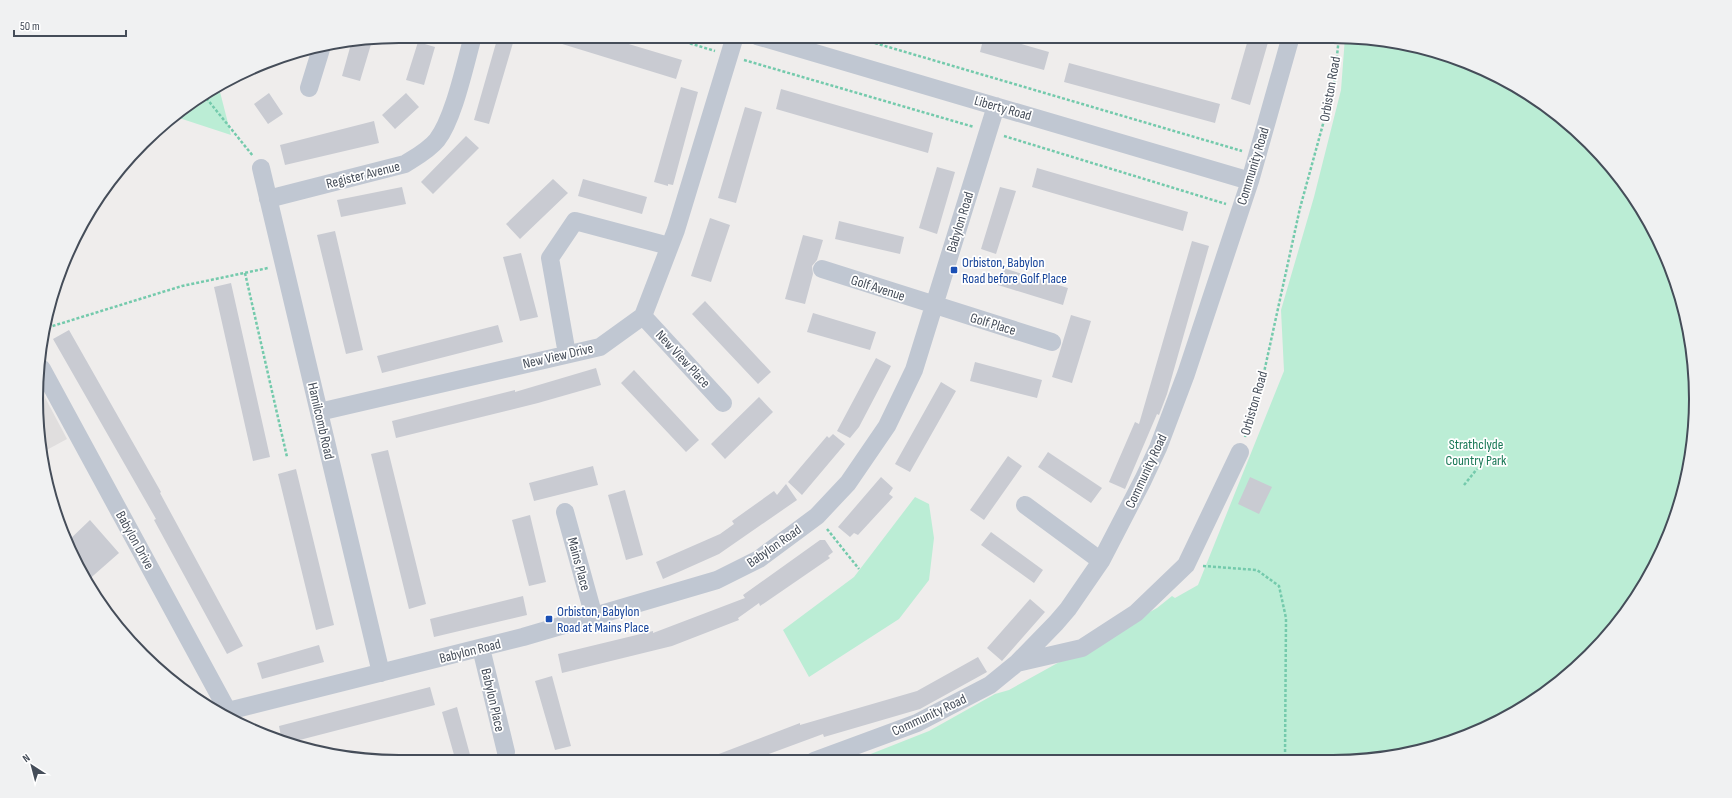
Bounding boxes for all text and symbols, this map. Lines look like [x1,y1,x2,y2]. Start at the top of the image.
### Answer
scale bar [14,12,126,38]
text: 50 m [20,19,40,34]
street label: Orbiston Road [1316,55,1344,123]
street label: Liberty Road [972,92,1034,124]
street label: Community Road [1233,125,1273,207]
street label: Register Avenue [324,158,402,192]
street label: Babylon Road [943,189,977,254]
place label: Orbiston, Babylon Road before Golf Place [962,254,1067,287]
marker: Orbiston, Babylon Road before Golf Place [949,265,959,275]
street label: Golf Avenue [849,271,907,305]
street label: Golf Place [968,309,1018,339]
street label: New View Place [652,327,714,391]
street label: New View Drive [521,340,595,372]
street label: Orbiston Road [1237,369,1271,437]
street label: Hamilcomb Road [304,381,338,461]
street label: Community Road [1121,431,1171,511]
park label: Strathclyde Country Park [1446,436,1507,469]
street label: Babylon Drive [112,508,158,572]
street label: Babylon Road [743,521,805,571]
street label: Mains Place [564,535,594,593]
place label: Orbiston, Babylon Road at Mains Place [557,603,649,636]
marker: Orbiston, Babylon Road at Mains Place [544,614,554,624]
street label: Babylon Road [438,635,503,667]
street label: Babylon Place [477,667,509,733]
street label: Community Road [889,690,969,740]
north arrow [12,746,52,786]
text: N [20,751,33,765]

